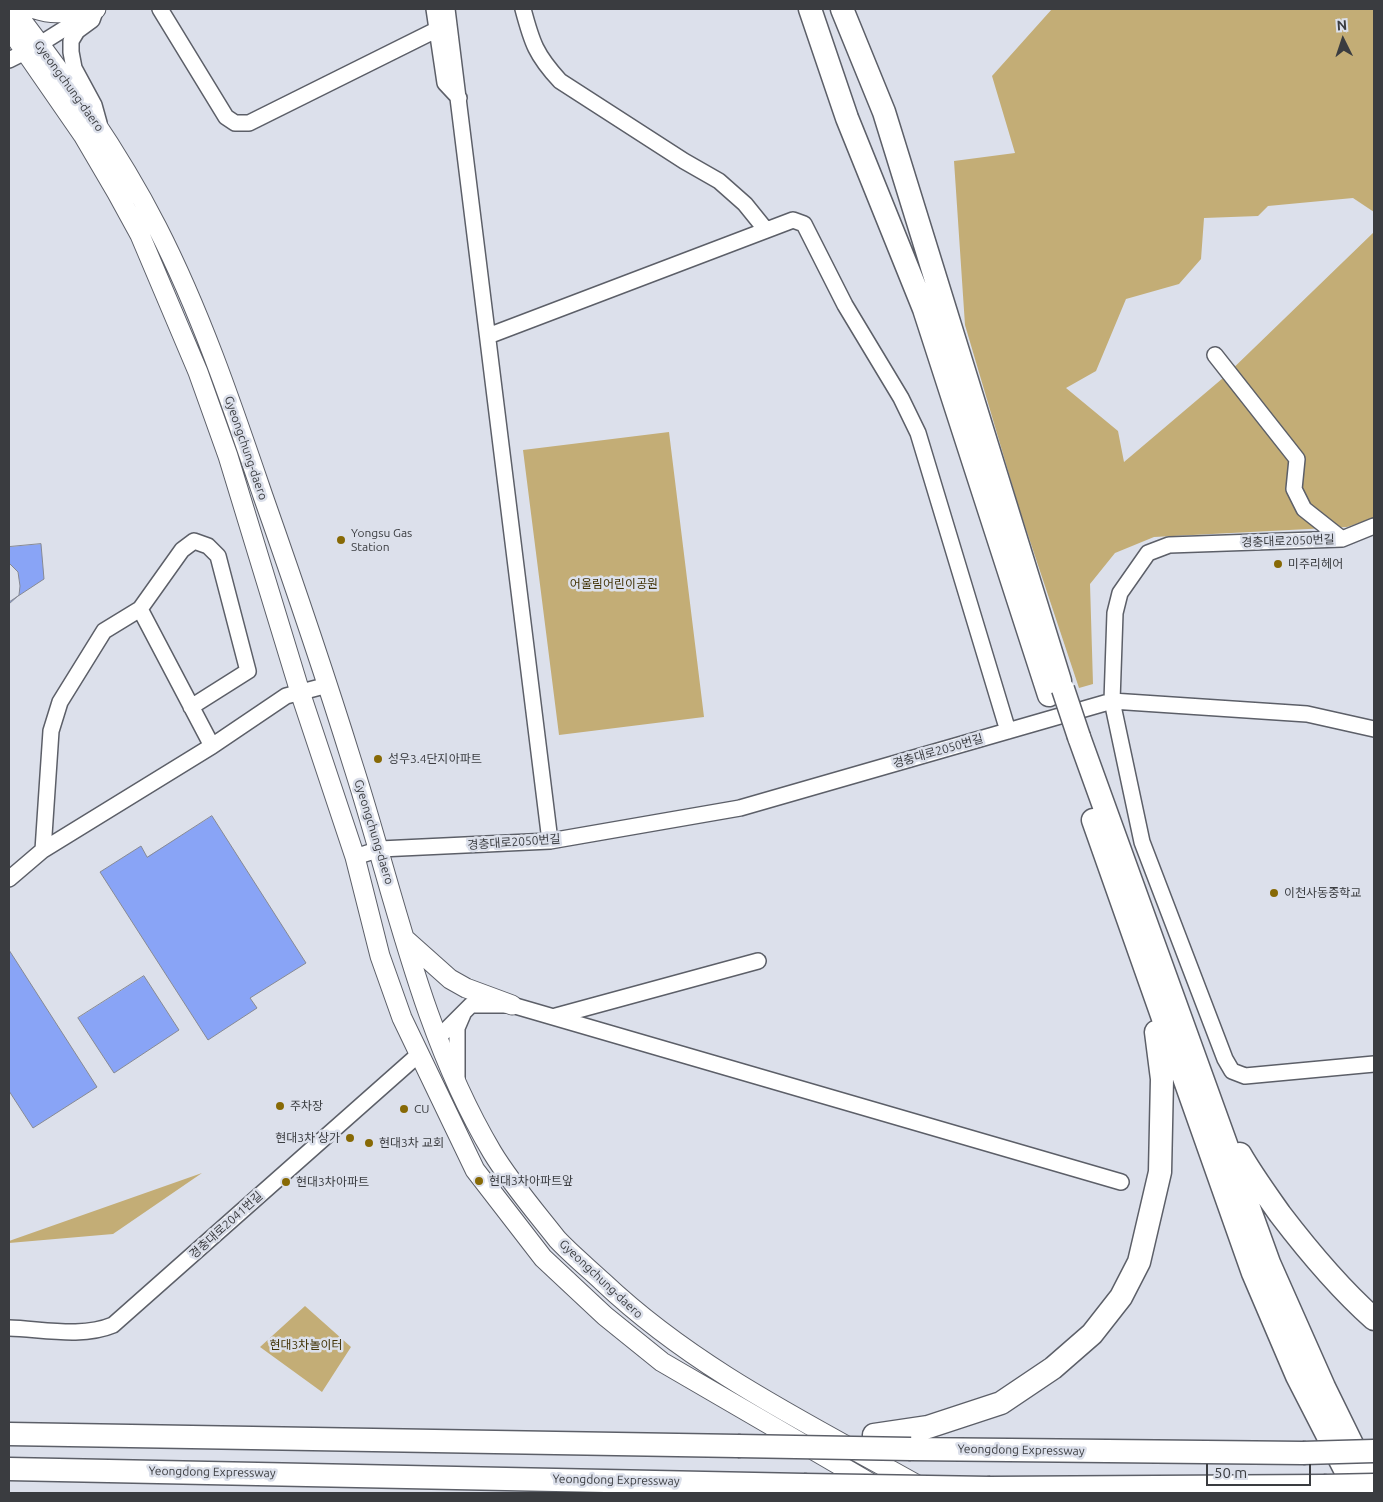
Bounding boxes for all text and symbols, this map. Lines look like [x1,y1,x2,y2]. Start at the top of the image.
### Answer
north arrow [1318,15,1368,65]
text: N [1336,17,1348,33]
street label: Gyeongchung-daero [31,38,107,134]
street label: Gyeongchung-daero [221,394,271,502]
place label: Yongsu Gas Station [351,526,412,554]
street label: 경충대로2050번길 [1241,532,1335,550]
marker: Yongsu Gas Station [335,534,347,546]
place label: 미주리헤어 [1288,557,1343,571]
marker: 미주리헤어 [1272,558,1284,570]
park label: 어울림어린이공원 [570,577,658,591]
street label: 경충대로2050번길 [891,731,985,771]
place label: 성우3.4단지아파트 [388,752,482,766]
marker: 성우3.4단지아파트 [372,753,384,765]
street label: Gyeongchung-daero [351,778,397,886]
street label: 경충대로2050번길 [467,832,561,852]
place label: 이천사동중학교 [1284,886,1361,900]
marker: 이천사동중학교 [1268,887,1280,899]
place label: 주차장 [290,1099,323,1113]
marker: 주차장 [274,1100,286,1112]
place label: CU [414,1102,430,1116]
marker: CU [398,1103,410,1115]
place label: 현대3차 상가 [275,1131,340,1145]
marker: 현대3차 상가 [344,1132,356,1144]
place label: 현대3차 교회 [379,1136,444,1150]
marker: 현대3차 교회 [363,1137,375,1149]
place label: 현대3차아파트앞 [489,1174,573,1188]
place label: 현대3차아파트 [296,1175,369,1189]
marker: 현대3차아파트앞 [473,1175,485,1187]
marker: 현대3차아파트 [280,1176,292,1188]
street label: 경충대로2041번길 [187,1188,265,1262]
street label: Gyeongchung-daero [556,1237,646,1321]
park label: 현대3차놀이터 [269,1338,343,1352]
street label: Yeongdong Expressway [957,1442,1085,1458]
scale bar [1208,1454,1313,1486]
street label: Yeongdong Expressway [148,1464,276,1480]
text: 50 m [1214,1464,1247,1481]
street label: Yeongdong Expressway [552,1472,680,1488]

